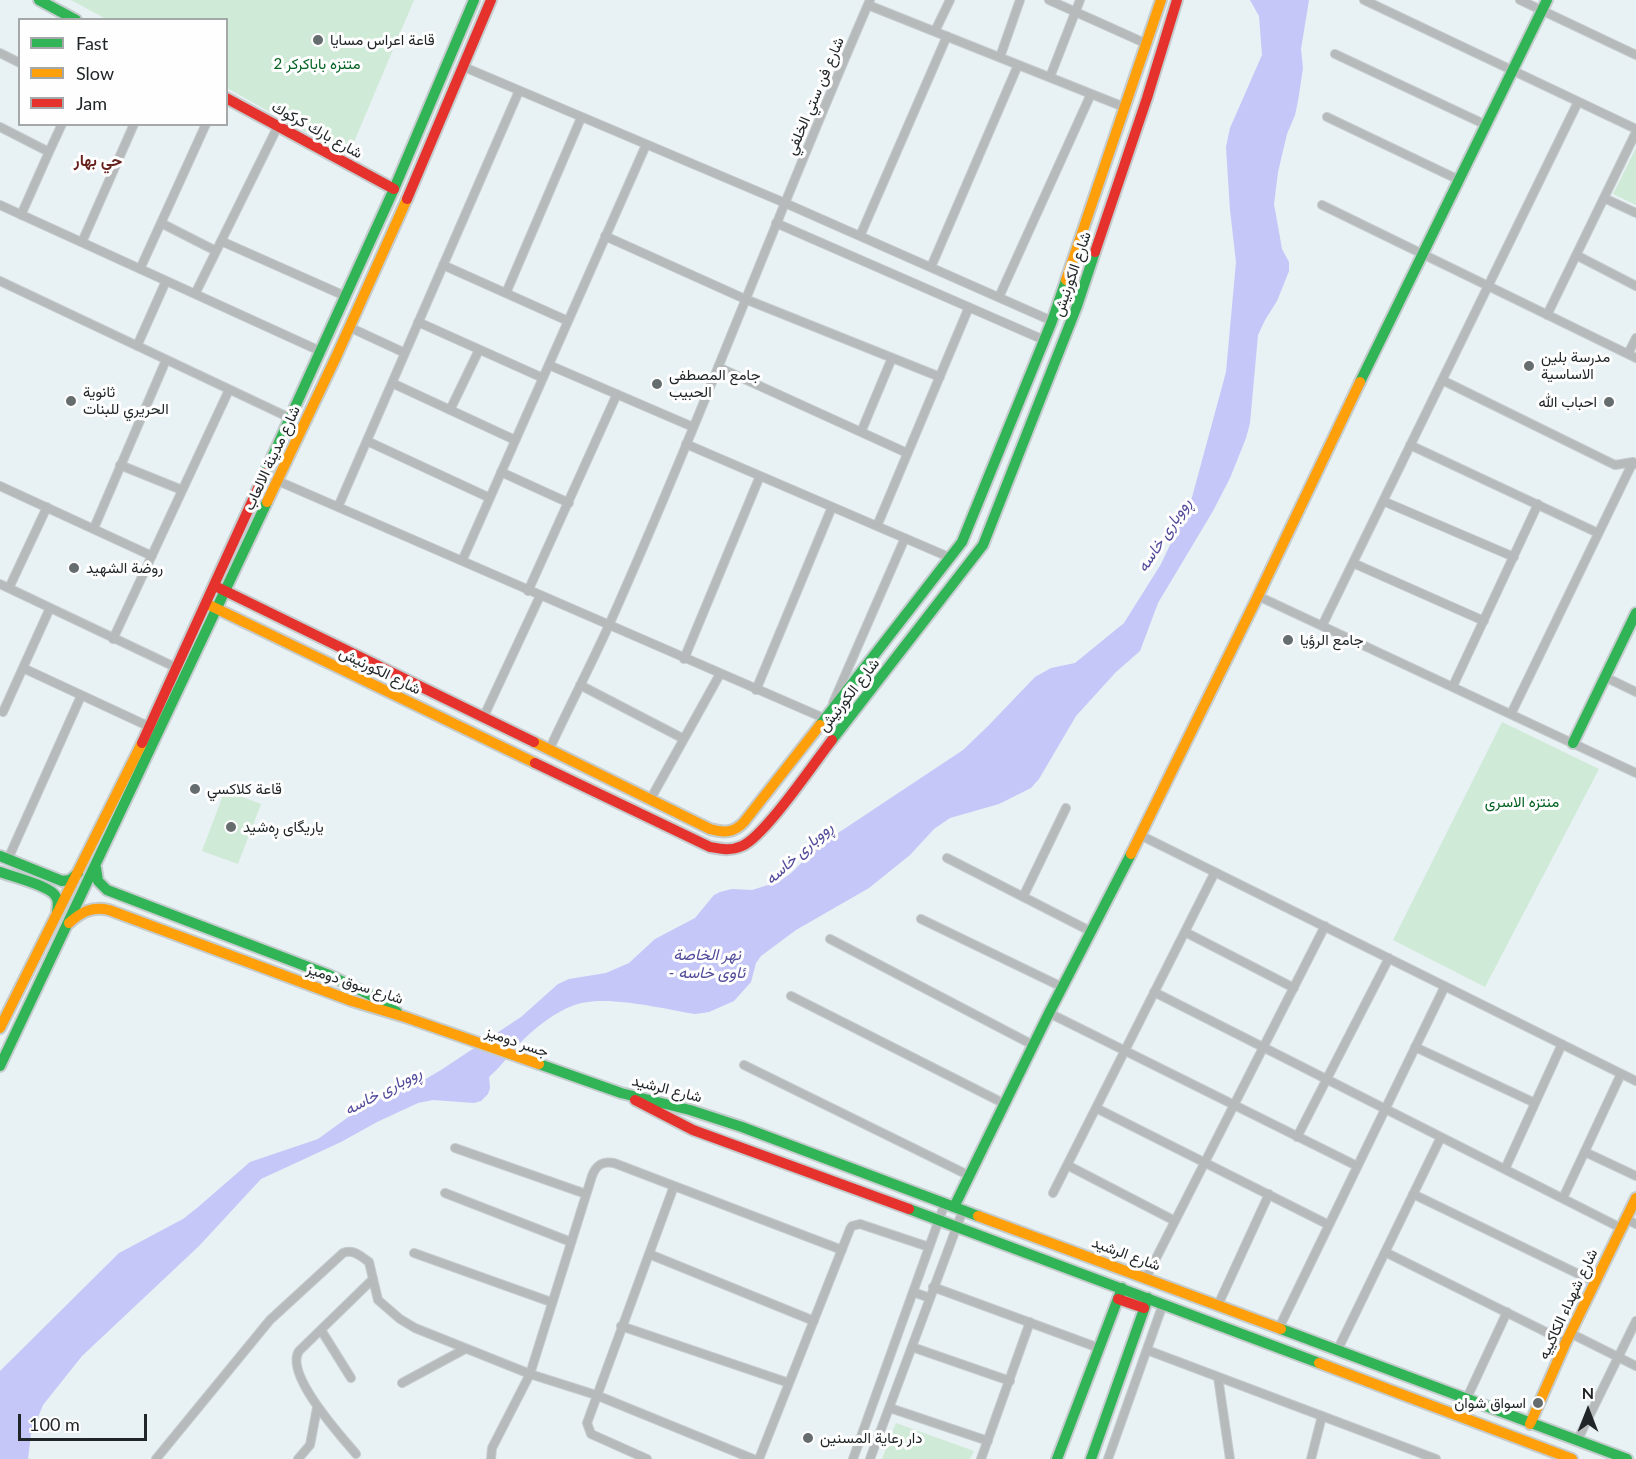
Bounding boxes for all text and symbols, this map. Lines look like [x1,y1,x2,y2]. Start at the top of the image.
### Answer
legend [18,18,228,126]
place label: قاعة اعراس مسايا [330,31,435,49]
text: Fast [76,32,108,54]
marker: قاعة اعراس مسايا [311,33,325,47]
street label: شارع فن ستي الخلفي [782,34,848,158]
park label: متنزه باباكركر 2 [274,55,360,73]
text: Slow [76,62,114,84]
text: Jam [76,92,107,114]
street label: شارع بارك كركوك [268,98,366,162]
district label: حي بهار [74,151,122,171]
street label: شارع الكورنيش [1049,229,1095,319]
place label: مدرسة بلين الاساسية [1541,348,1610,383]
marker: مدرسة بلين الاساسية [1522,359,1536,373]
place label: جامع المصطفى الحبيب [669,366,760,401]
marker: جامع المصطفى الحبيب [650,377,664,391]
place label: ثانوية الحريري للبنات [83,383,169,418]
place label: احباب الله [1539,393,1597,411]
marker: ثانوية الحريري للبنات [64,394,78,408]
marker: احباب الله [1602,395,1616,409]
street label: شارع مدينة الالعاب [240,403,304,513]
water label: ڕووباری خاسە [1133,494,1195,576]
place label: روضة الشهيد [86,559,163,577]
marker: روضة الشهيد [67,561,81,575]
place label: جامع الرؤيا [1300,631,1363,649]
marker: جامع الرؤيا [1281,633,1295,647]
street label: شارع الكورنيش [336,644,424,698]
street label: شارع الكورنيش [815,655,883,735]
place label: قاعة كلاكسي [207,780,282,798]
marker: قاعة كلاكسي [188,782,202,796]
park label: منتزه الاسرى [1485,793,1559,811]
place label: یاریگای ڕەشید [243,818,324,836]
water label: ڕووباری خاسە [761,818,837,888]
marker: یاریگای ڕەشید [224,820,238,834]
water label: نهر الخاصة - ئاوی خاسە [669,945,745,983]
street label: شارع سوق دوميز [305,960,405,1008]
street label: جسر دوميز [483,1023,551,1061]
water label: ڕووباری خاسە [341,1063,425,1119]
street label: شارع الرشيد [630,1072,704,1106]
street label: شارع الرشيد [1089,1233,1163,1275]
street label: شارع شهداء الكاكييه [1535,1246,1601,1362]
north arrow [1558,1381,1618,1441]
text: N [1582,1383,1594,1402]
place label: اسواق شوان [1454,1394,1526,1412]
marker: اسواق شوان [1531,1396,1545,1410]
scale bar [21,1402,150,1440]
text: 100 m [29,1413,80,1435]
place label: دار رعاية المسنين [820,1429,923,1447]
marker: دار رعاية المسنين [801,1431,815,1445]

